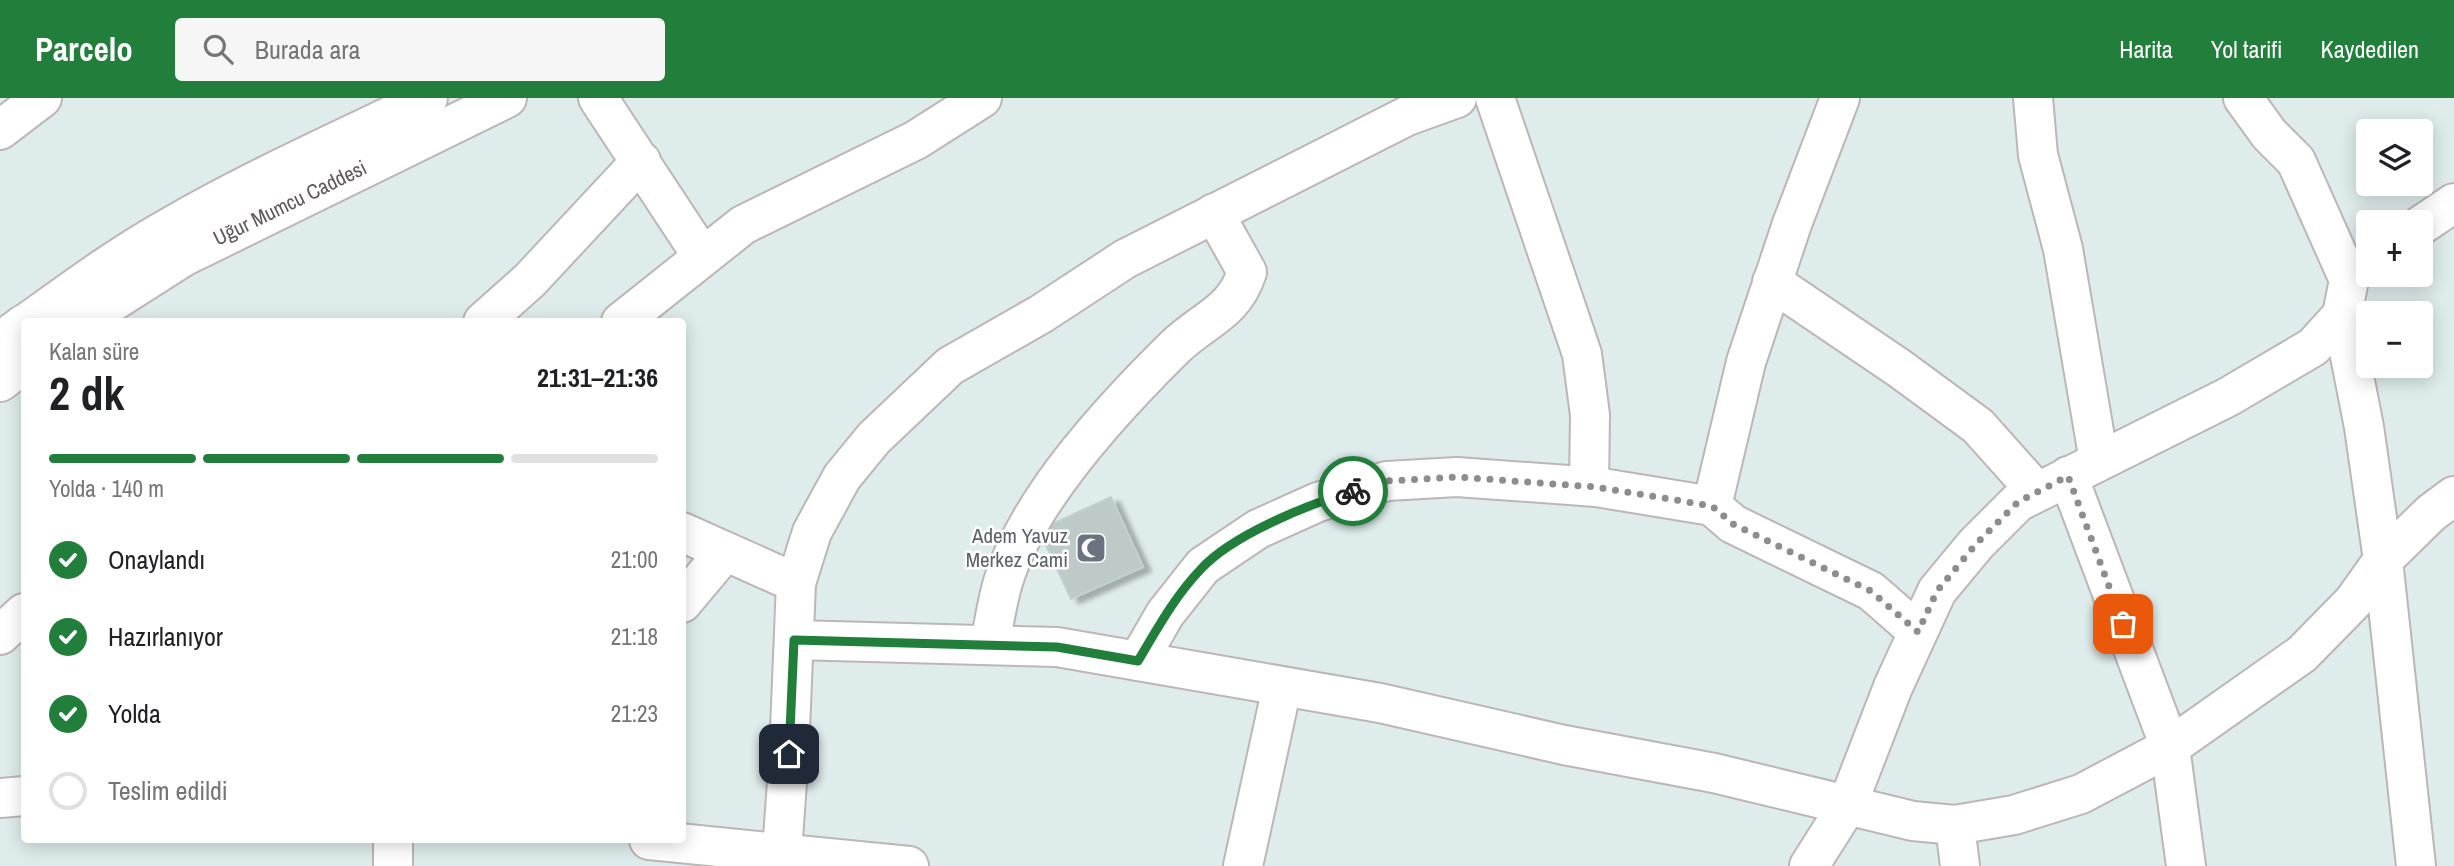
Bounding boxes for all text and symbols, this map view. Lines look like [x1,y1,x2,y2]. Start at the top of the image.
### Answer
search box [175,18,665,81]
text: Parcelo [35,27,133,71]
icon: search [199,30,237,68]
text: Burada ara [255,32,360,67]
text: Harita [2119,33,2173,65]
text: Yol tarifi [2211,33,2283,65]
text: Kaydedilen [2321,33,2419,65]
map controls [2356,119,2433,378]
button: layers [2356,119,2433,196]
street label: Uğur Mumcu Caddesi [208,153,371,252]
button: + [2356,210,2433,287]
button: − [2356,301,2433,378]
text: Kalan süre [49,336,139,367]
text: 21:31–21:36 [537,360,658,395]
text: 2 dk [49,362,125,424]
courier [1318,456,1388,526]
icon: bike [1334,472,1372,510]
text: Yolda · 140 m [49,473,164,504]
place label: Adem Yavuz Merkez Cami [966,521,1068,574]
mosque icon: Adem Yavuz Merkez Cami [1074,531,1108,565]
icon: check [49,541,87,579]
text: Onaylandı [108,542,205,577]
text: 21:00 [611,544,658,575]
pin [2093,594,2153,654]
icon: bag [2104,605,2142,643]
icon: check [49,618,87,656]
text: Hazırlanıyor [108,619,223,654]
text: 21:18 [611,621,658,652]
icon: check [49,695,87,733]
text: Yolda [108,696,161,731]
text: 21:23 [611,698,658,729]
pin [759,724,819,784]
icon: home [770,735,808,773]
text: Teslim edildi [108,773,228,808]

